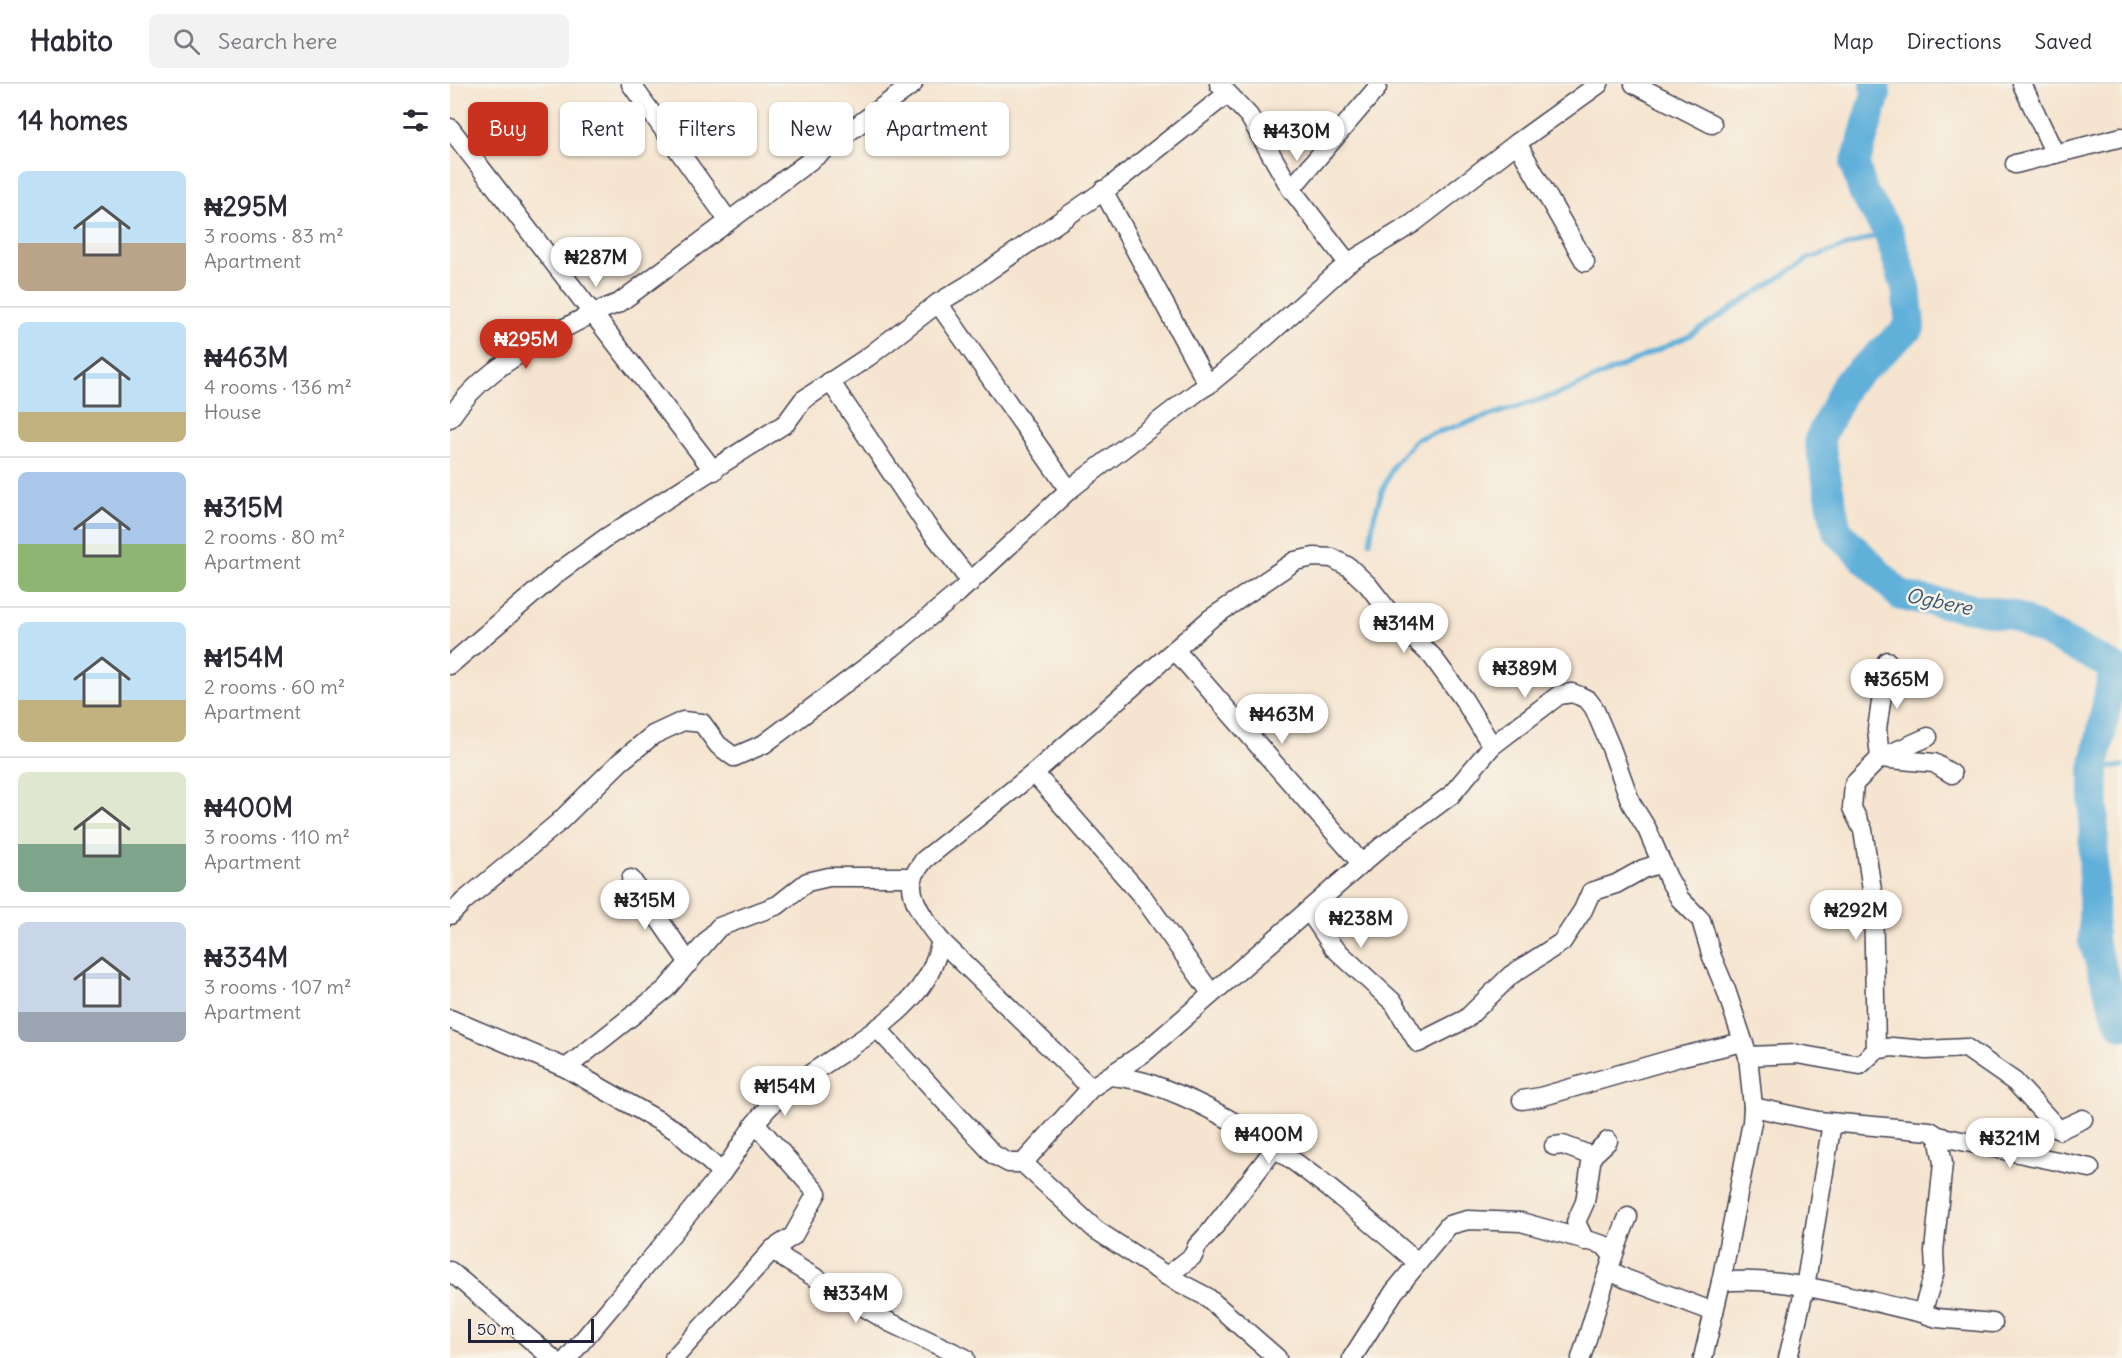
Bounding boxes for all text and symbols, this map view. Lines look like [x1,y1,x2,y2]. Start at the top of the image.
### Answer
search box [149,14,569,68]
text: Habito [30,23,113,59]
icon: search [170,25,203,58]
text: Search here [218,27,337,55]
text: Map [1833,28,1874,55]
text: Directions [1907,28,2001,55]
text: Saved [2034,28,2092,55]
chip: Buy [468,102,548,156]
chip: Rent [560,102,645,156]
chip: Filters [657,102,757,156]
chip: New [769,102,853,156]
chip: Apartment [865,102,1009,156]
text: 14 homes [18,104,128,137]
icon: filters [399,104,432,137]
pin: ₦430M [1255,111,1339,162]
text: ₦430M [1264,118,1330,143]
text: ₦295M [204,190,288,223]
icon: home [66,195,138,267]
text: 3 rooms · 83 m² [204,223,344,248]
pin: ₦287M [554,237,638,288]
text: ₦287M [565,244,627,269]
text: Apartment [204,248,301,273]
pin: ₦295M [484,319,568,370]
text: ₦295M [494,326,558,351]
text: ₦463M [204,341,289,374]
icon: home [66,346,138,418]
text: 4 rooms · 136 m² [204,374,352,399]
text: House [204,399,261,424]
text: ₦315M [204,491,284,524]
icon: home [66,496,138,568]
text: 2 rooms · 80 m² [204,524,345,549]
text: Apartment [204,549,301,574]
water label: Ogbere [1904,582,1975,620]
pin: ₦314M [1362,603,1446,654]
text: ₦314M [1373,610,1435,635]
text: ₦154M [204,641,284,674]
icon: home [66,646,138,718]
pin: ₦389M [1483,648,1567,699]
text: ₦389M [1492,655,1558,680]
pin: ₦365M [1855,659,1939,710]
text: ₦365M [1864,666,1930,691]
text: 2 rooms · 60 m² [204,674,345,699]
pin: ₦463M [1240,694,1324,745]
text: Apartment [204,699,301,724]
text: ₦463M [1249,701,1315,726]
text: ₦400M [204,791,293,824]
icon: home [66,796,138,868]
text: 3 rooms · 110 m² [204,824,350,849]
text: Apartment [204,849,301,874]
pin: ₦315M [603,880,687,931]
text: ₦315M [614,887,676,912]
pin: ₦292M [1814,890,1898,941]
text: ₦292M [1824,897,1888,922]
pin: ₦238M [1319,898,1403,949]
text: ₦238M [1329,905,1393,930]
text: ₦334M [204,941,288,974]
icon: home [66,946,138,1018]
text: 3 rooms · 107 m² [204,974,352,999]
text: Apartment [204,999,301,1024]
pin: ₦154M [743,1066,827,1117]
text: ₦154M [754,1073,816,1098]
pin: ₦400M [1227,1114,1311,1165]
pin: ₦321M [1968,1118,2052,1169]
text: ₦400M [1235,1121,1303,1146]
text: ₦321M [1980,1125,2040,1150]
pin: ₦334M [814,1273,898,1324]
text: ₦334M [824,1280,888,1305]
scale bar [468,1316,594,1344]
text: 50 m [477,1319,515,1339]

